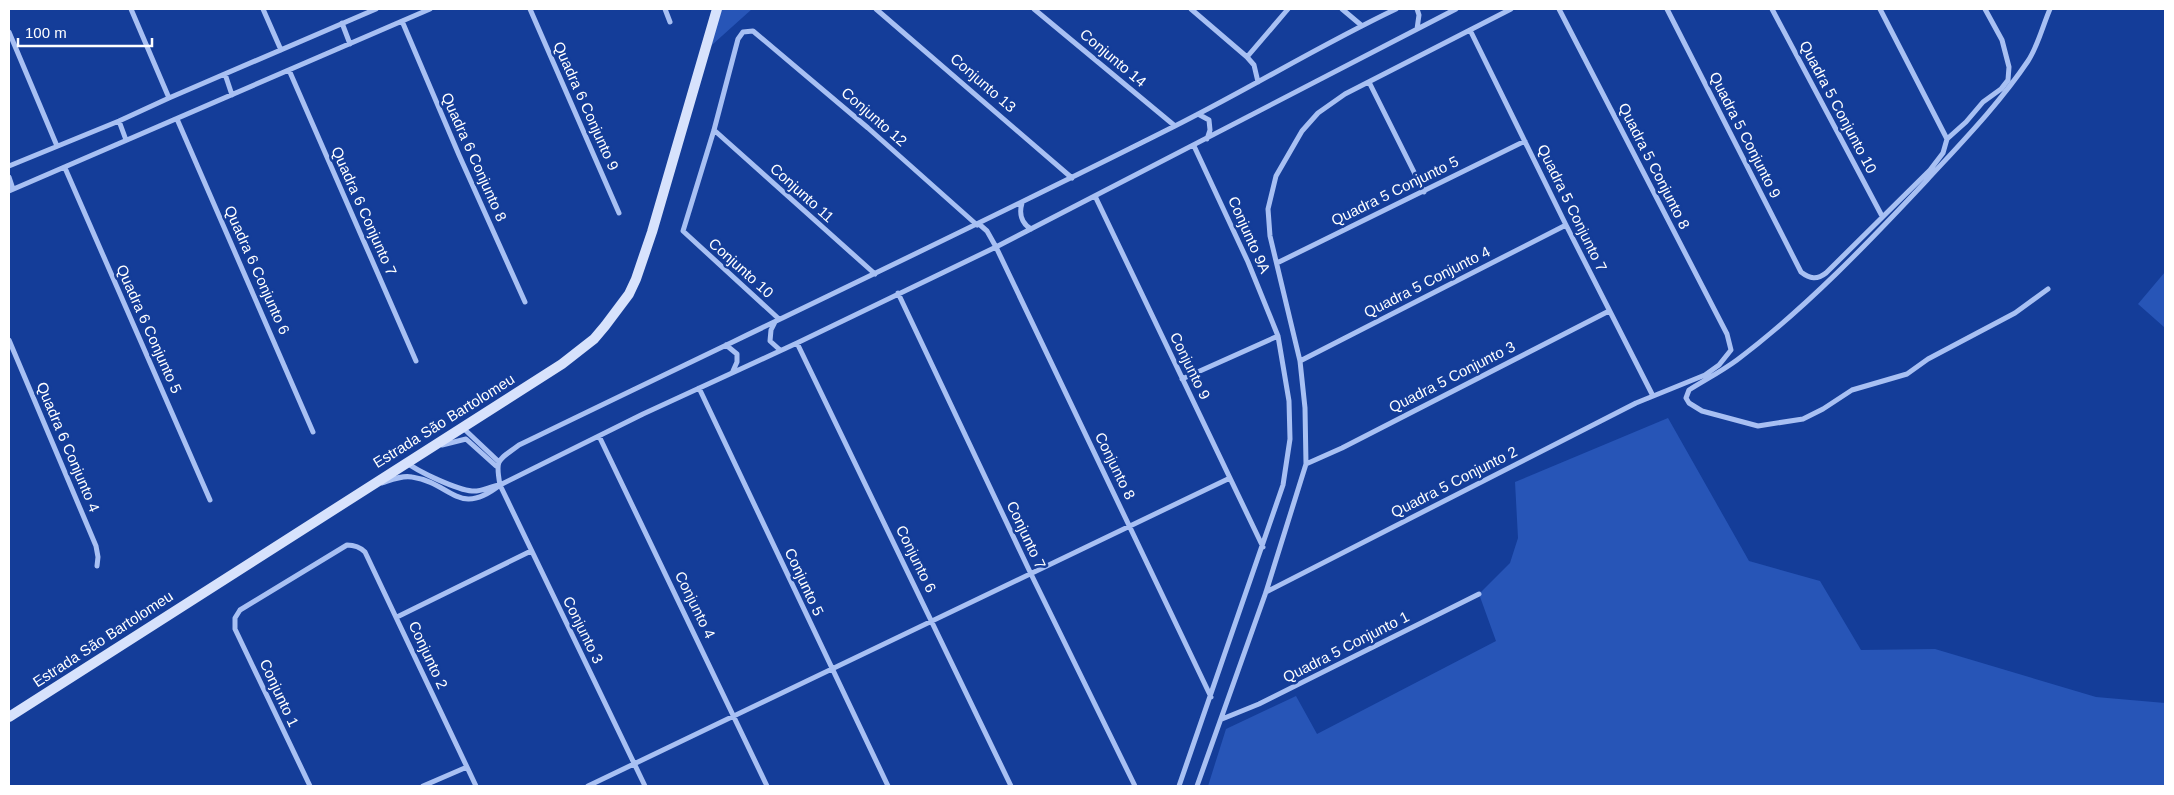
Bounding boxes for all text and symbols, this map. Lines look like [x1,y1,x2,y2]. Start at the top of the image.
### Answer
scale bar [18,15,151,47]
text: 100 m [25,24,67,41]
street label: Conjunto 14 [1077,25,1150,90]
street label: Quadra 5 Conjunto 10 [1796,38,1881,176]
street label: Quadra 6 Conjunto 9 [550,39,623,173]
street label: Conjunto 13 [947,50,1019,116]
street label: Quadra 5 Conjunto 9 [1706,69,1785,201]
street label: Conjunto 12 [838,84,910,150]
street label: Quadra 6 Conjunto 8 [438,90,511,224]
street label: Quadra 5 Conjunto 8 [1615,100,1694,232]
street label: Quadra 5 Conjunto 7 [1534,141,1611,274]
street label: Quadra 6 Conjunto 7 [328,144,401,278]
street label: Quadra 5 Conjunto 5 [1328,152,1461,229]
street label: Conjunto 11 [767,160,838,226]
street label: Conjunto 9A [1225,194,1274,276]
street label: Quadra 6 Conjunto 6 [221,203,294,337]
street label: Conjunto 10 [706,234,777,301]
street label: Quadra 5 Conjunto 4 [1361,242,1493,321]
street label: Quadra 6 Conjunto 5 [113,262,186,396]
street label: Conjunto 9 [1167,329,1214,402]
street label: Quadra 5 Conjunto 3 [1386,337,1518,416]
street label: Estrada São Bartolomeu [370,370,518,471]
street label: Quadra 6 Conjunto 4 [33,379,103,514]
street label: Conjunto 8 [1092,429,1139,502]
street label: Quadra 5 Conjunto 2 [1388,442,1520,521]
street label: Conjunto 7 [1003,498,1049,571]
street label: Conjunto 6 [893,522,940,595]
street label: Conjunto 5 [781,545,827,618]
street label: Conjunto 4 [672,568,719,641]
street label: Estrada São Bartolomeu [30,587,176,690]
street label: Conjunto 3 [560,593,607,666]
street label: Quadra 5 Conjunto 1 [1280,607,1412,686]
street label: Conjunto 2 [405,618,451,691]
street label: Conjunto 1 [256,656,302,729]

